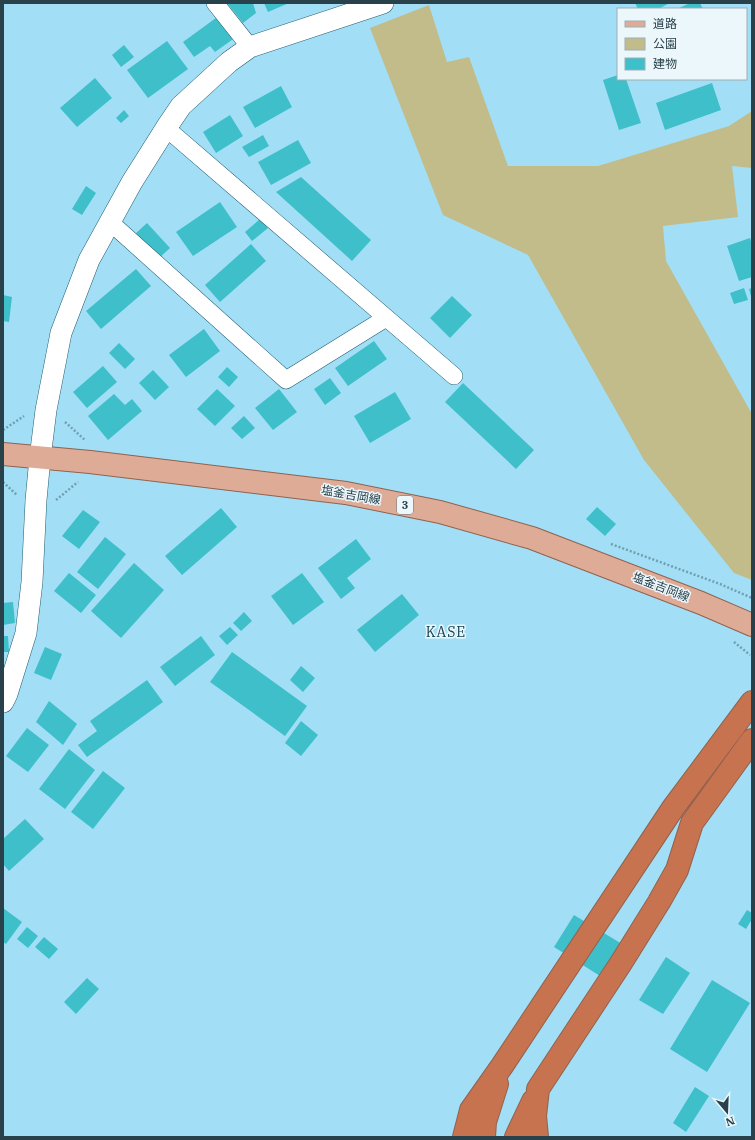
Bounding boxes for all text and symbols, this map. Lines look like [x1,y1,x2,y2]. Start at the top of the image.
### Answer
legend [617,8,747,80]
text: 道路 [653,16,677,31]
text: 公園 [653,36,677,51]
text: 建物 [653,56,677,71]
street label: 塩釜吉岡線 [320,482,382,507]
road number: 3 [397,496,413,514]
street label: 塩釜吉岡線 [630,569,692,604]
district label: KASE [426,623,466,641]
north arrow [707,1092,747,1132]
text: N [724,1113,737,1130]

